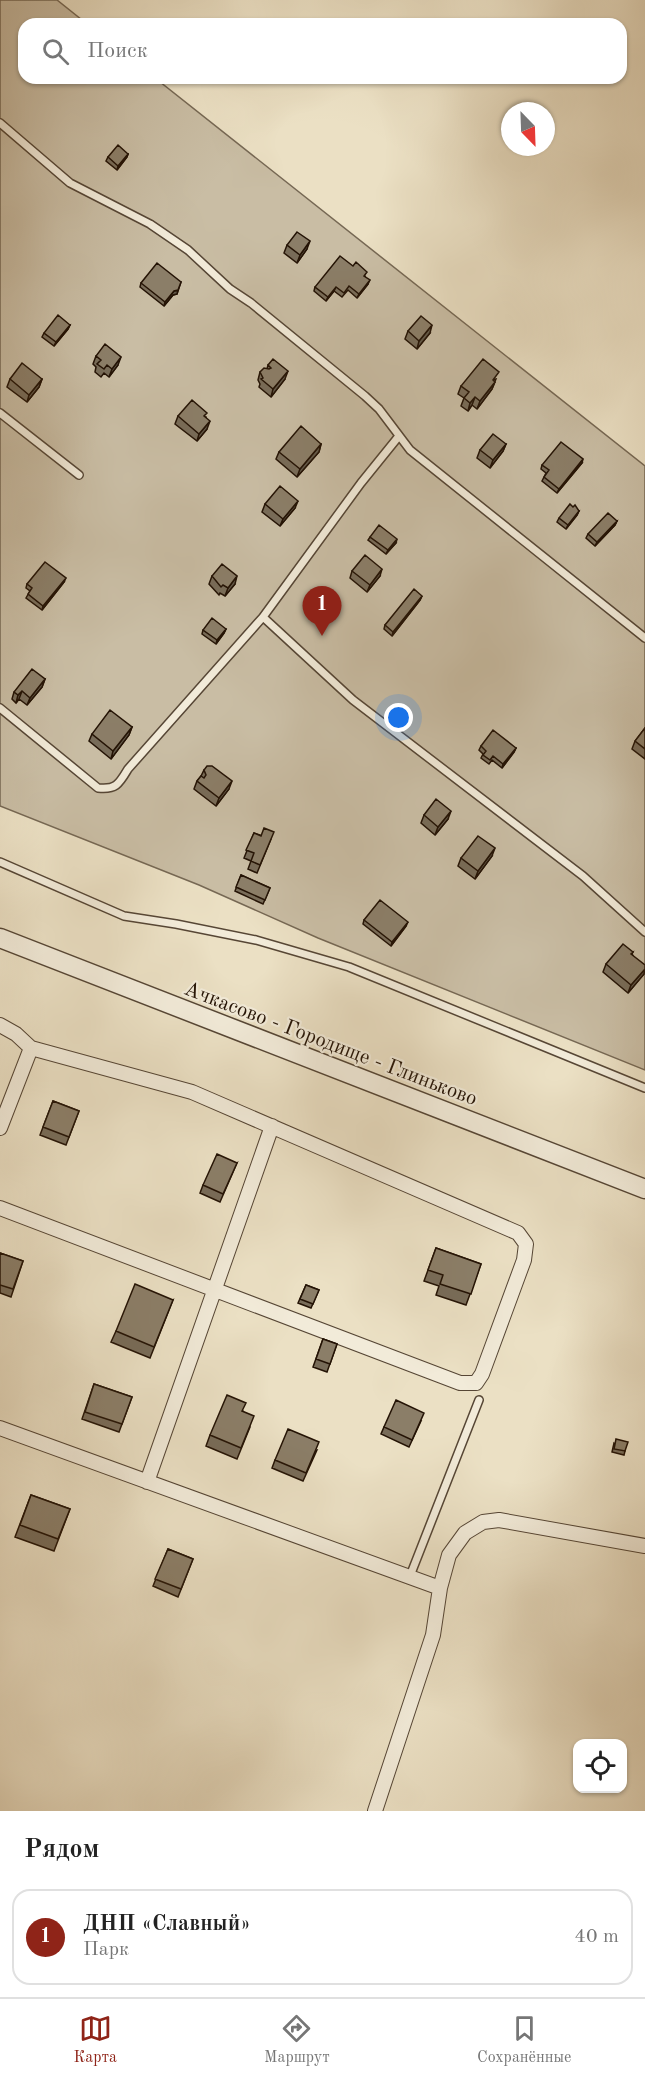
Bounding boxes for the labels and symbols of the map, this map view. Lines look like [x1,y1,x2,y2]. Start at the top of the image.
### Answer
north arrow [501,102,555,156]
pin: 1 [302,586,342,636]
your location [384,703,413,732]
street label: Ачкасово - Городище - Глиньково [181,979,480,1110]

